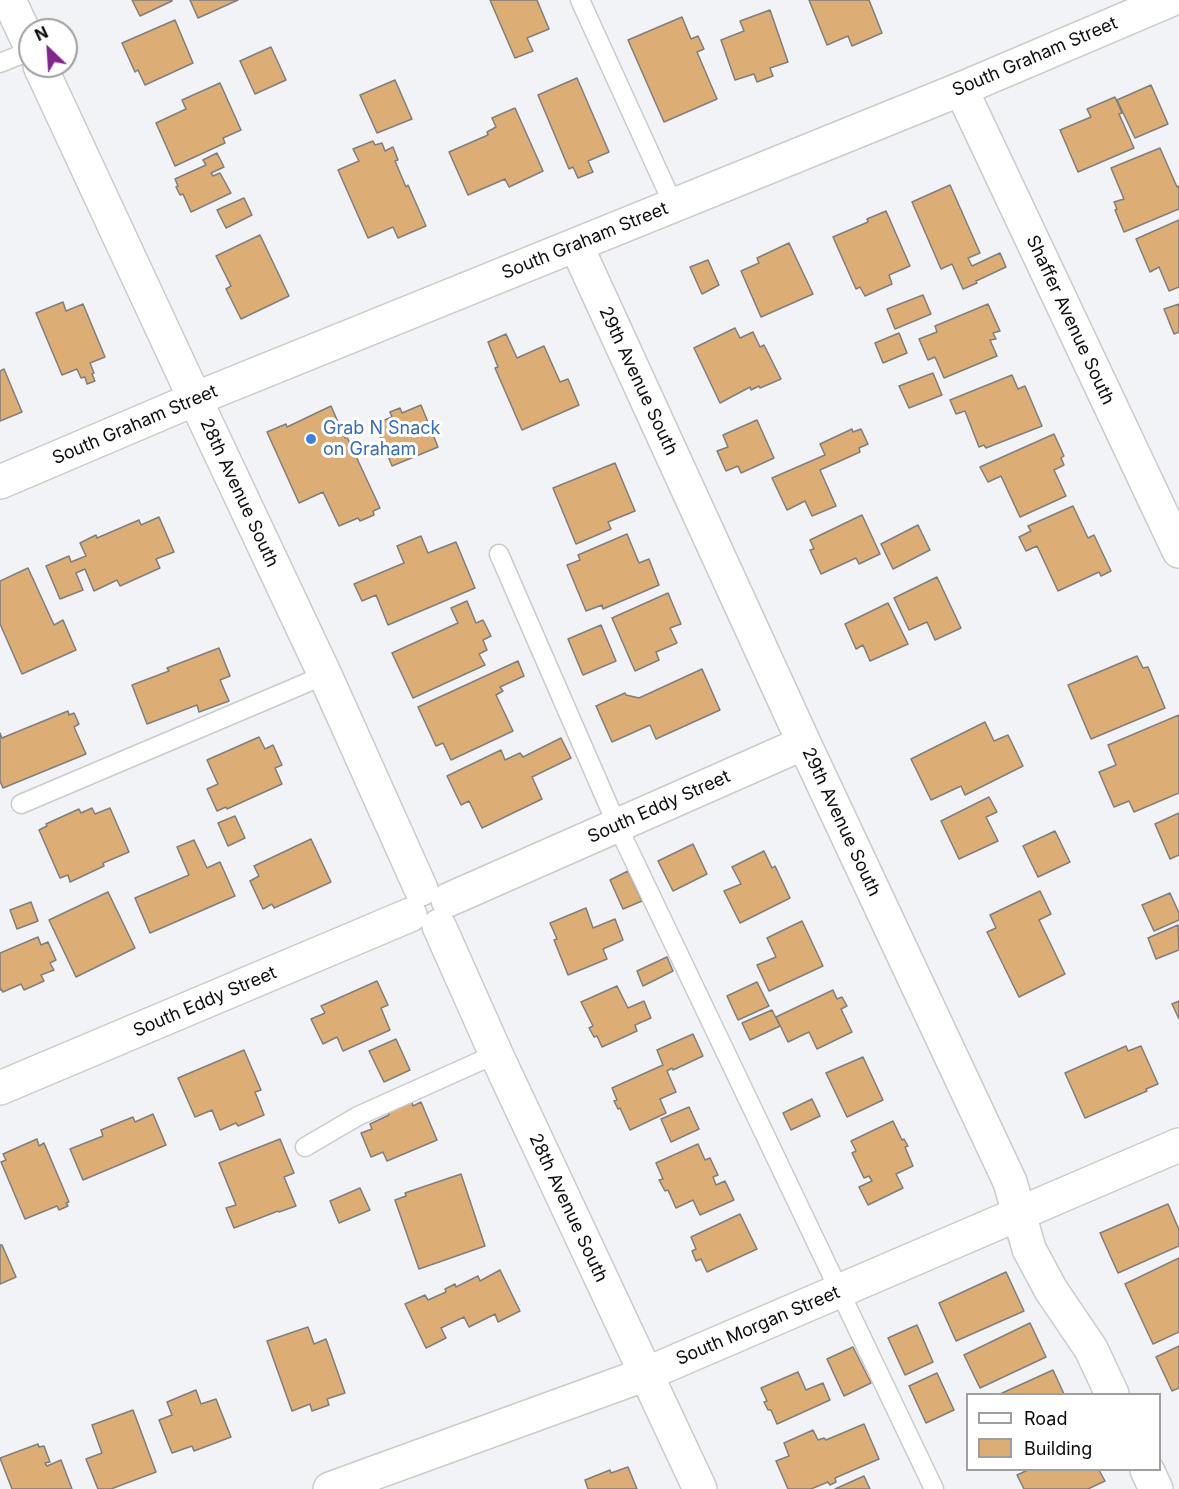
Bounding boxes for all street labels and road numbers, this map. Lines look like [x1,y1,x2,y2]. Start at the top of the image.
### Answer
street label: South Graham Street [949,12,1121,102]
street label: South Graham Street [499,198,671,284]
street label: Shaffer Avenue South [1021,232,1119,408]
street label: 29th Avenue South [594,303,682,459]
street label: South Graham Street [49,380,221,470]
street label: 28th Avenue South [195,415,283,571]
street label: 29th Avenue South [797,744,885,900]
street label: South Eddy Street [584,766,734,848]
street label: South Eddy Street [130,962,280,1042]
street label: 28th Avenue South [524,1130,612,1286]
street label: South Morgan Street [673,1282,843,1370]

